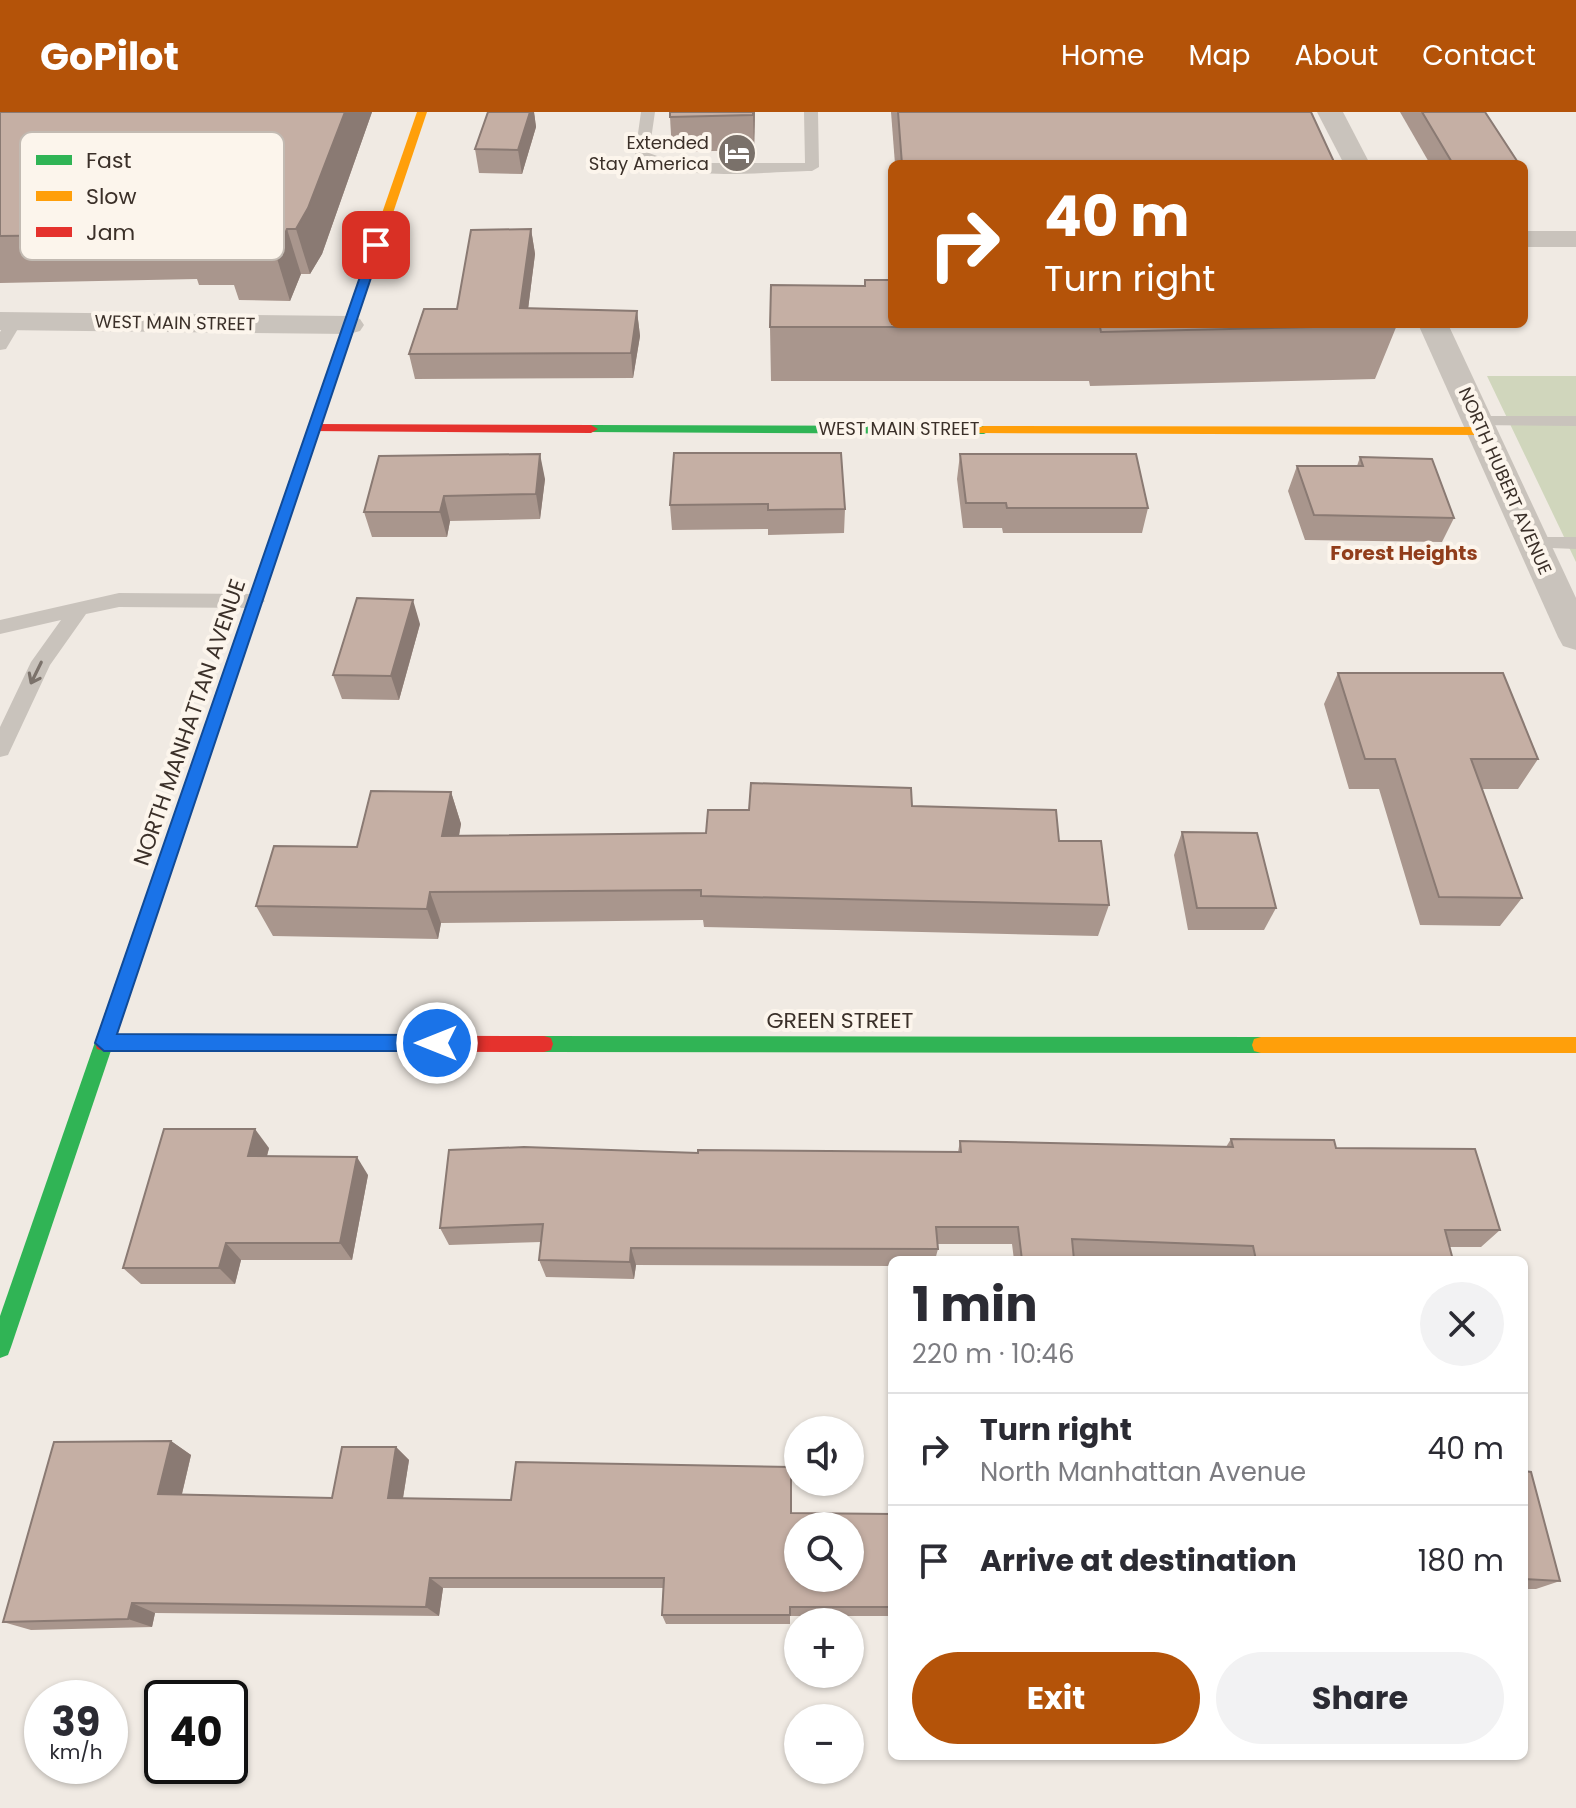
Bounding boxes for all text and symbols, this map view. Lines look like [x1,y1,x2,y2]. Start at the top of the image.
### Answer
text: GoPilot [40,30,179,83]
text: Home [1061,36,1144,75]
text: Map [1188,36,1250,75]
text: About [1294,36,1378,75]
text: Contact [1422,36,1536,75]
place label: Extended Stay America [589,130,709,176]
legend [20,132,284,260]
hotel icon: Extended Stay America [716,132,758,174]
text: Fast [86,145,131,176]
text: 40 m [1044,177,1190,256]
text: Slow [86,181,136,212]
icon: right [912,192,1016,296]
pin [342,211,410,279]
text: Jam [86,217,135,248]
icon: arrive [354,223,398,267]
text: Turn right [1044,253,1215,304]
street label: WEST MAIN STREET [94,309,256,336]
street label: NORTH HUBERT AVENUE [1453,383,1558,578]
street label: WEST MAIN STREET [819,416,980,441]
district label: Forest Heights [1330,539,1478,567]
street label: NORTH MANHATTAN AVENUE [126,575,253,870]
one-way arrow [28,660,44,684]
position arrow [395,1001,479,1085]
street label: GREEN STREET [766,1005,914,1036]
text: 1 min [912,1271,1038,1338]
button: close [1420,1282,1504,1366]
text: 220 m · 10:46 [912,1336,1074,1372]
text: Turn right [980,1408,1132,1451]
map controls [784,1416,864,1784]
button: sound [784,1416,864,1496]
icon: right [912,1427,956,1471]
text: 40 m [1427,1427,1504,1470]
text: North Manhattan Avenue [980,1454,1306,1490]
button: search [784,1512,864,1592]
icon: arrive [912,1539,956,1583]
text: Arrive at destination [980,1539,1297,1582]
text: 180 m [1418,1539,1504,1582]
button: + [784,1608,864,1688]
button: Exit [912,1652,1200,1744]
button: Share [1216,1652,1504,1744]
speed limit sign: 40 [144,1680,248,1784]
text: 39 [52,1694,100,1750]
button: − [784,1704,864,1784]
text: km/h [49,1738,103,1766]

